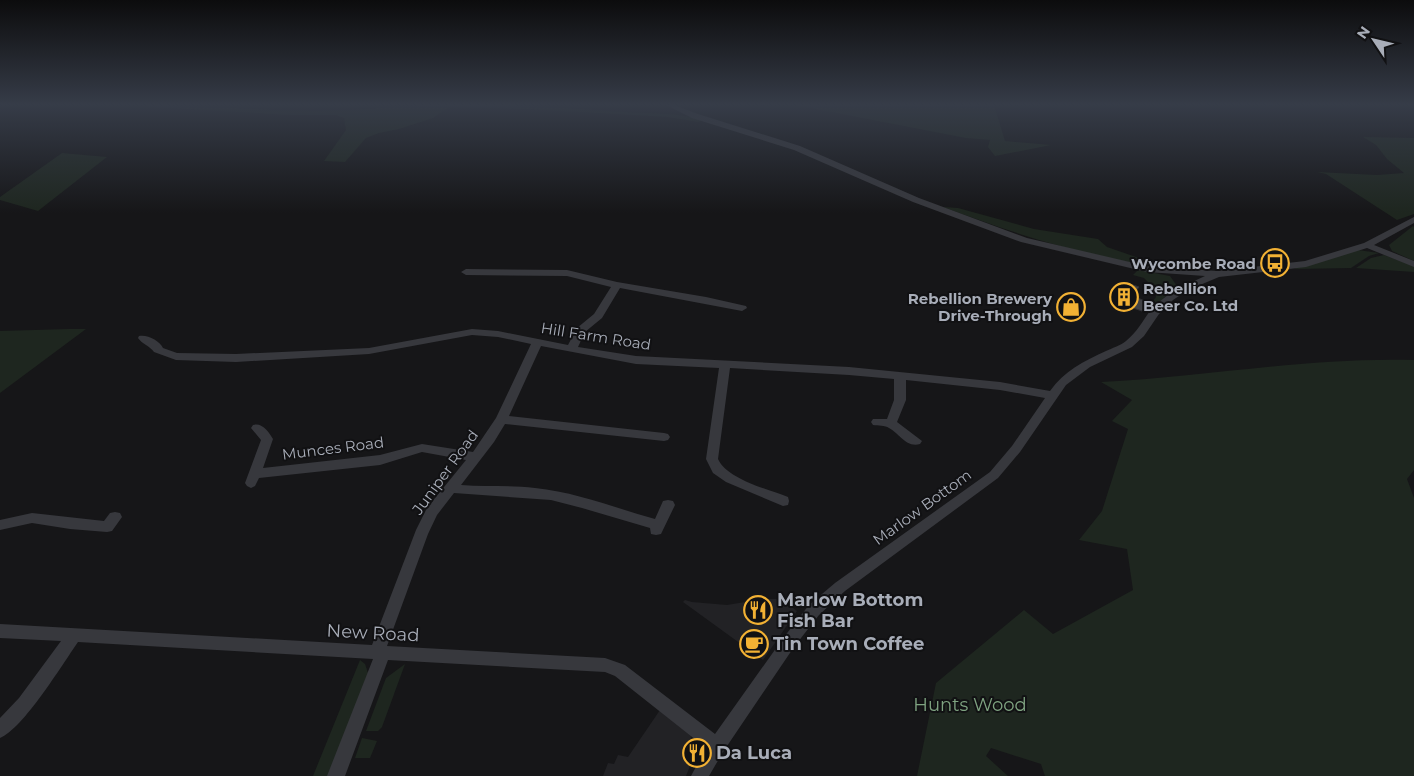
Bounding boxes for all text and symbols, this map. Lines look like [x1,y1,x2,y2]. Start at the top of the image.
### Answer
north arrow [1349,15,1399,65]
text: N [1353,23,1374,42]
bus stop icon: Wycombe Road [1260,248,1290,278]
place label: Wycombe Road [1131,254,1256,273]
place label: Rebellion Beer Co. Ltd [1143,279,1238,315]
building icon: Rebellion Beer Co. Ltd [1109,282,1139,312]
place label: Rebellion Brewery Drive-Through [908,289,1053,325]
shop icon: Rebellion Brewery Drive-Through [1056,292,1086,322]
street label: Hill Farm Road [540,318,652,354]
street label: Juniper Road [407,426,482,519]
street label: Munces Road [281,432,385,464]
street label: Marlow Bottom [869,465,975,549]
place label: Marlow Bottom Fish Bar [777,589,923,632]
restaurant icon: Marlow Bottom Fish Bar [743,595,773,625]
street label: New Road [326,620,420,646]
cafe icon: Tin Town Coffee [739,629,769,659]
place label: Tin Town Coffee [773,633,924,655]
park label: Hunts Wood [913,694,1027,716]
restaurant icon: Da Luca [682,738,712,768]
place label: Da Luca [716,742,792,764]

